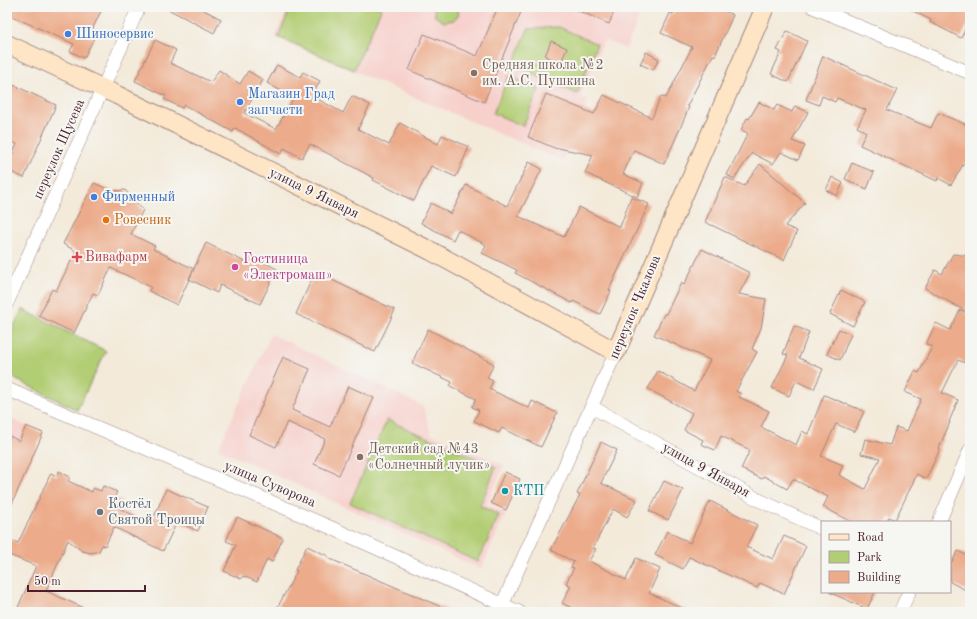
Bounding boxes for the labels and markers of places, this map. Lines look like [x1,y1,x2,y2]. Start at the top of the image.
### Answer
place label: Шиносервис [76,27,154,41]
marker: Шиносервис [63,29,73,39]
place label: Средняя школа №2 им. А.С. Пушкина [482,58,604,88]
marker: Средняя школа №2 им. А.С. Пушкина [469,68,479,78]
place label: Магазин Град запчасти [248,87,335,117]
marker: Магазин Град запчасти [235,97,245,107]
place label: Фирменный [102,190,175,204]
marker: Фирменный [89,192,99,202]
place label: Ровесник [114,213,171,227]
marker: Ровесник [101,215,111,225]
place label: Вивафарм [85,250,147,265]
marker: Вивафарм [72,252,82,262]
place label: Гостиница «Электромаш» [243,252,332,282]
marker: Гостиница «Электромаш» [230,262,240,272]
place label: Детский сад №43 «Солнечный лучик» [368,442,490,472]
marker: Детский сад №43 «Солнечный лучик» [355,452,365,462]
place label: КТП [513,484,544,498]
marker: КТП [500,486,510,496]
place label: Костёл Святой Троицы [108,497,205,527]
marker: Костёл Святой Троицы [95,507,105,517]

